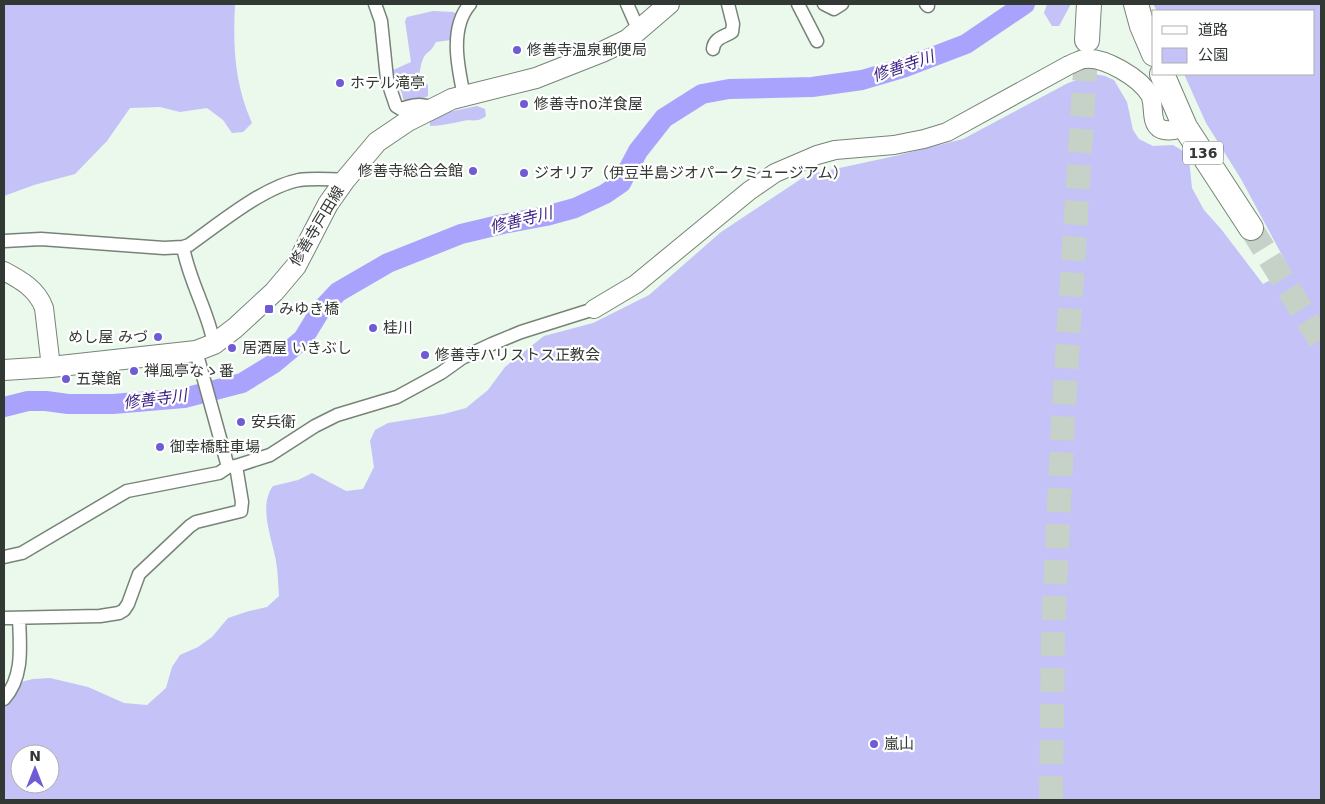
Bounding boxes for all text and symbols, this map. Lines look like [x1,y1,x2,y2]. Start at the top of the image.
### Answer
legend [1152,10,1315,75]
text: 道路 [1198,21,1228,39]
place label: 修善寺温泉郵便局 [527,41,647,59]
marker: 修善寺温泉郵便局 [511,44,523,56]
water label: 修善寺川 [870,46,938,85]
text: 公園 [1198,46,1228,64]
place label: ホテル滝亭 [350,74,425,92]
marker: ホテル滝亭 [334,77,346,89]
place label: 修善寺no洋食屋 [534,95,643,113]
marker: 修善寺no洋食屋 [518,98,530,110]
road number: 136 [1183,142,1223,164]
place label: 修善寺総合会館 [358,162,463,180]
place label: ジオリア（伊豆半島ジオパークミュージアム） [534,164,848,182]
marker: 修善寺総合会館 [467,165,479,177]
marker: ジオリア（伊豆半島ジオパークミュージアム） [518,167,530,179]
street label: 修善寺戸田線 [286,183,348,269]
water label: 修善寺川 [488,203,556,237]
place label: みゆき橋 [279,300,339,318]
marker: みゆき橋 [263,303,275,315]
place label: 桂川 [383,319,413,337]
marker: 桂川 [367,322,379,334]
place label: めし屋 みづ [68,328,148,346]
marker: めし屋 みづ [152,331,164,343]
place label: 居酒屋 いきぶし [242,339,352,357]
marker: 居酒屋 いきぶし [226,342,238,354]
place label: 修善寺ハリストス正教会 [435,346,600,364]
marker: 修善寺ハリストス正教会 [419,349,431,361]
place label: 禅風亭なゝ番 [144,362,234,380]
marker: 禅風亭なゝ番 [128,365,140,377]
place label: 五葉館 [76,370,121,388]
marker: 五葉館 [60,373,72,385]
water label: 修善寺川 [122,385,190,412]
place label: 安兵衛 [251,413,296,431]
marker: 安兵衛 [235,416,247,428]
place label: 御幸橋駐車場 [170,438,260,456]
marker: 御幸橋駐車場 [154,441,166,453]
place label: 嵐山 [884,735,914,753]
marker: 嵐山 [868,738,880,750]
north arrow [10,744,60,794]
text: N [29,748,41,764]

